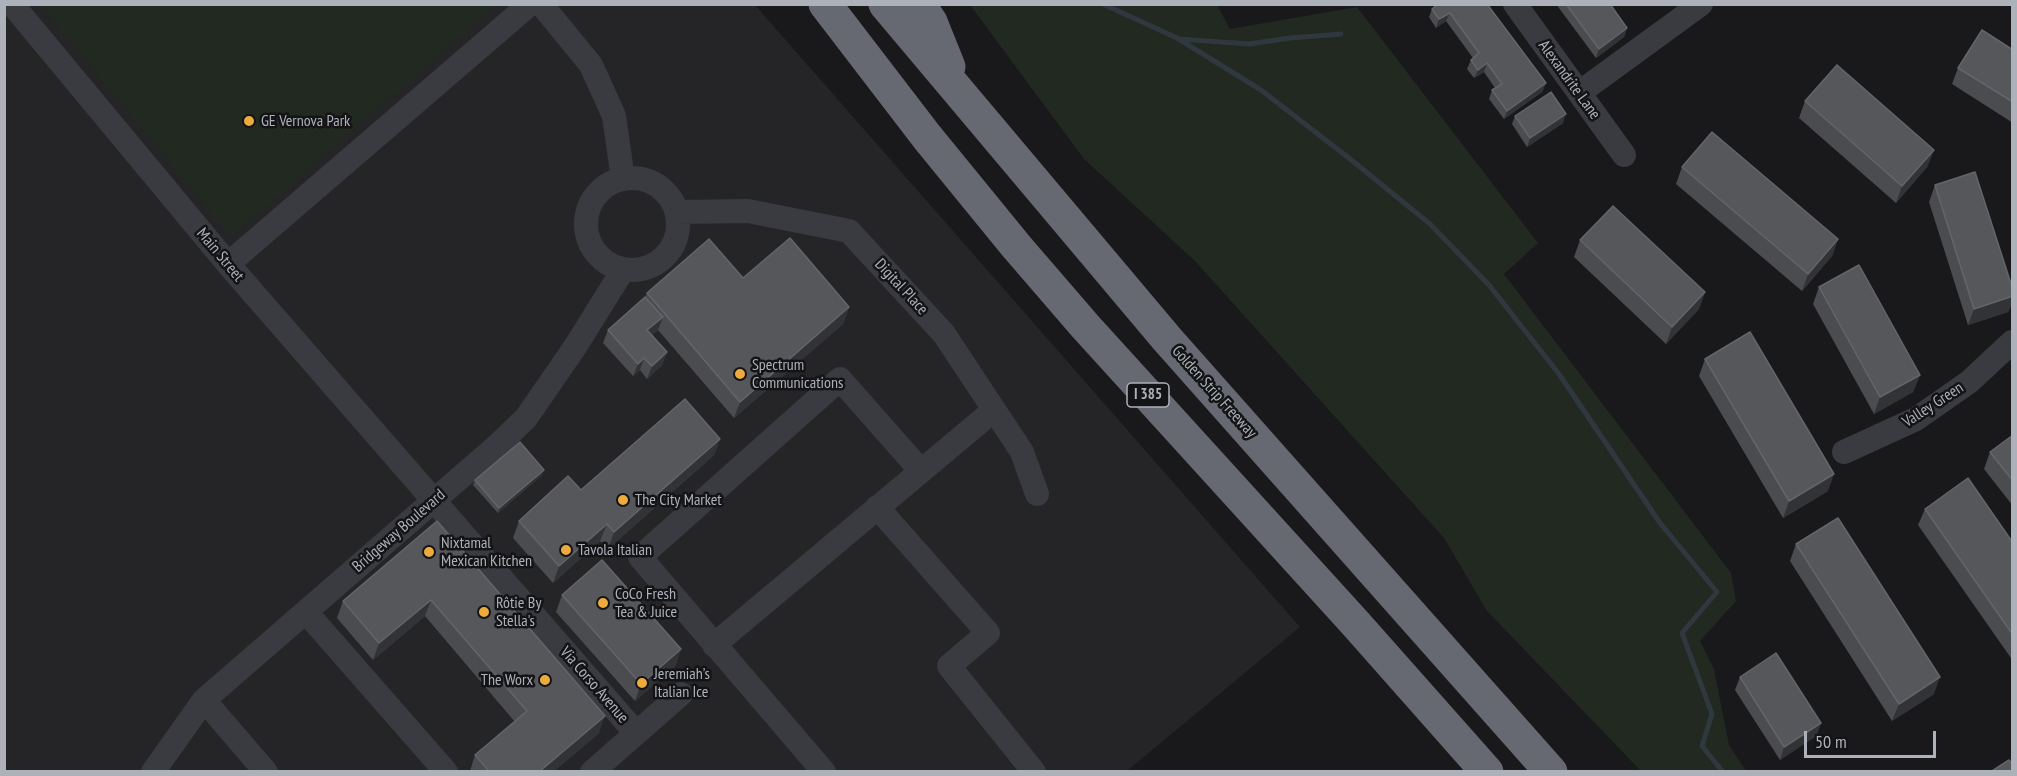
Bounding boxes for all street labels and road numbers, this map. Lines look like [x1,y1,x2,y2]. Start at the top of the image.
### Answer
street label: Alexandrite Lane [1534,37,1604,123]
street label: Main Street [192,224,248,286]
street label: Digital Place [870,255,932,319]
street label: Golden Strip Freeway [1167,342,1261,442]
street label: Valley Green [1899,378,1967,432]
road number: I 385 [1127,383,1169,407]
street label: Bridgeway Boulevard [349,486,449,576]
street label: Via Corso Avenue [556,643,632,727]

